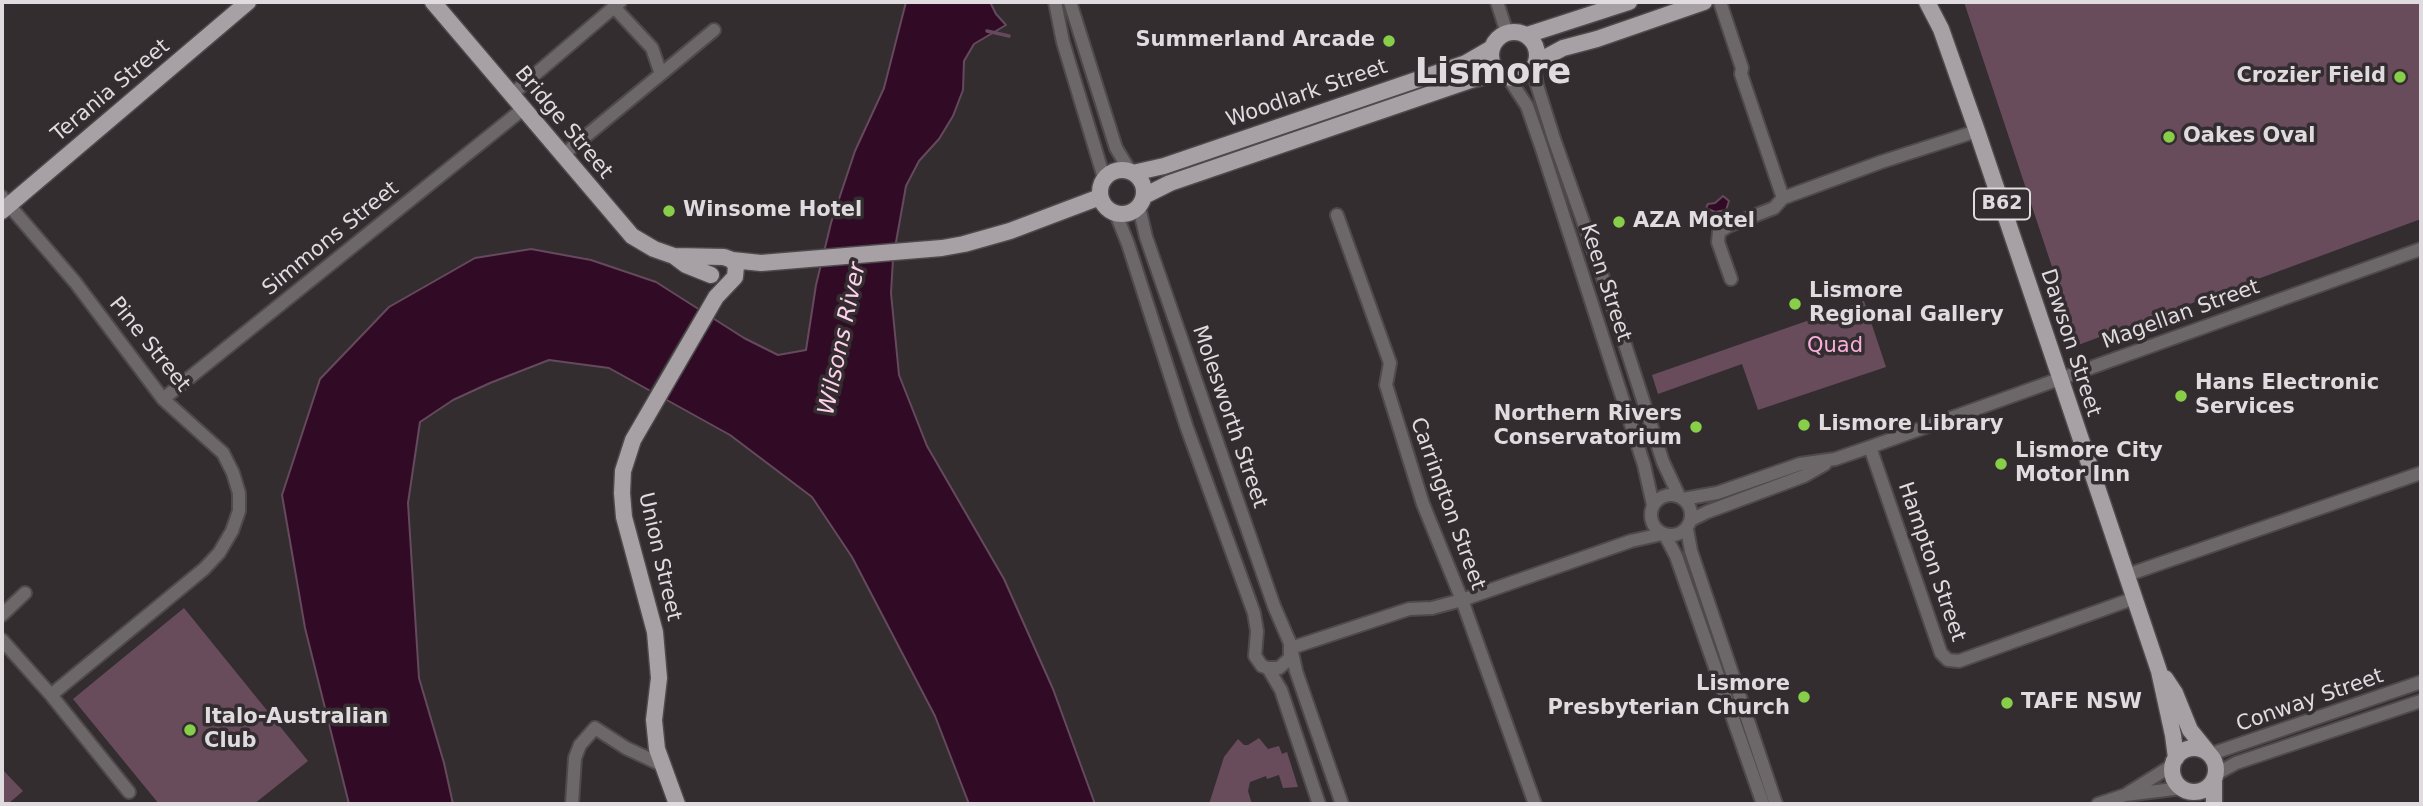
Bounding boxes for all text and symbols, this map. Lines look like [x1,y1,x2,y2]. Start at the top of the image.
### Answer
place label: Summerland Arcade [1135,28,1375,54]
marker: Summerland Arcade [1381,33,1397,49]
street label: Terania Street [47,34,175,148]
district label: Lismore [1415,53,1571,95]
street label: Woodlark Street [1223,55,1391,133]
street label: Bridge Street [509,62,617,184]
place label: Crozier Field [2236,64,2386,90]
marker: Crozier Field [2392,69,2408,85]
place label: Oakes Oval [2183,124,2315,150]
marker: Oakes Oval [2161,129,2177,145]
street label: Simmons Street [258,176,404,302]
road number: B62 [1974,188,2030,220]
place label: Winsome Hotel [683,198,862,224]
marker: Winsome Hotel [661,203,677,219]
place label: AZA Motel [1633,209,1755,235]
marker: AZA Motel [1611,214,1627,230]
street label: Keen Street [1574,221,1636,345]
water label: Wilsons River [813,260,873,418]
street label: Dawson Street [2034,266,2106,420]
street label: Magellan Street [2099,275,2263,355]
place label: Lismore Regional Gallery [1809,279,2004,329]
street label: Pine Street [103,292,195,398]
marker: Lismore Regional Gallery [1787,296,1803,312]
street label: Molesworth Street [1186,322,1272,512]
park label: Quad [1807,334,1863,360]
place label: Hans Electronic Services [2195,371,2379,421]
marker: Hans Electronic Services [2173,388,2189,404]
place label: Northern Rivers Conservatorium [1493,402,1682,452]
place label: Lismore Library [1818,412,2003,438]
street label: Carrington Street [1404,414,1490,594]
marker: Lismore Library [1796,417,1812,433]
marker: Northern Rivers Conservatorium [1688,419,1704,435]
place label: Lismore City Motor Inn [2015,439,2163,489]
marker: Lismore City Motor Inn [1993,456,2009,472]
street label: Hampton Street [1892,479,1970,645]
street label: Union Street [632,490,686,624]
street label: Conway Street [2233,664,2387,738]
place label: Lismore Presbyterian Church [1547,672,1790,722]
marker: Lismore Presbyterian Church [1796,689,1812,705]
place label: TAFE NSW [2021,690,2142,716]
marker: TAFE NSW [1999,695,2015,711]
place label: Italo-Australian Club [204,705,388,755]
marker: Italo-Australian Club [182,722,198,738]

